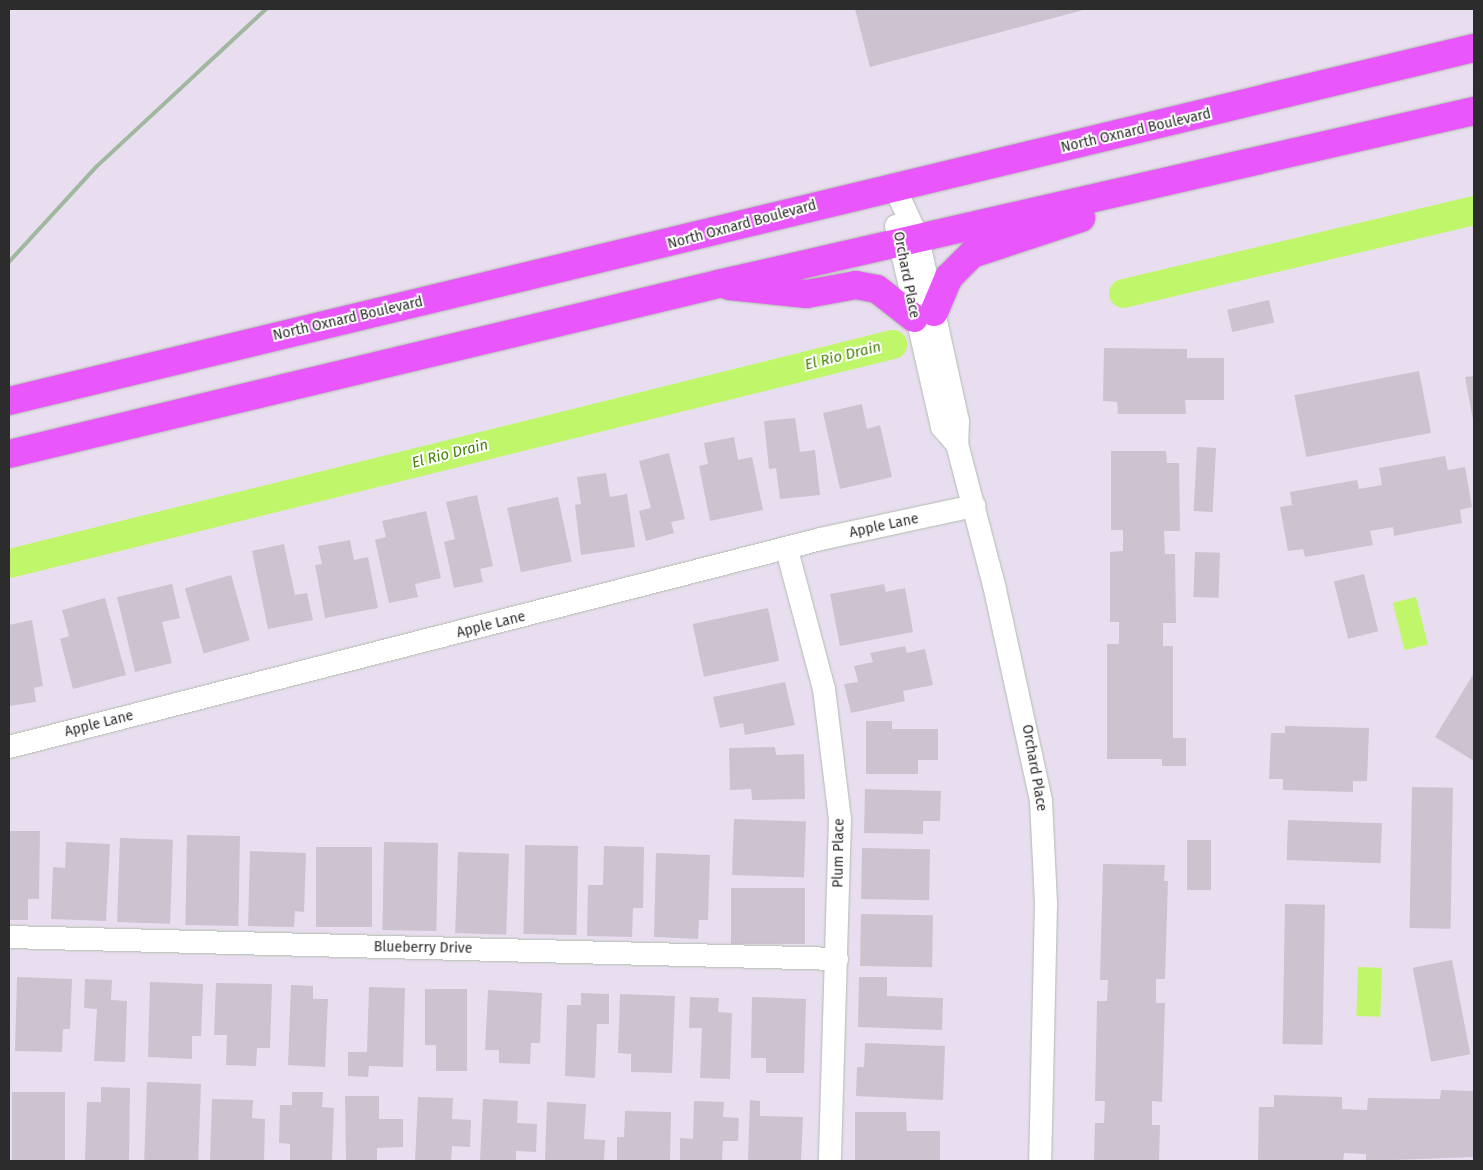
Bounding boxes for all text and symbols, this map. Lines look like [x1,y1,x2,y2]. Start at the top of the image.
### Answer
street label: North Oxnard Boulevard [1059,106,1213,156]
street label: North Oxnard Boulevard [666,197,818,253]
street label: Orchard Place [889,230,923,320]
street label: North Oxnard Boulevard [271,294,425,344]
water label: El Rio Drain [803,338,883,374]
water label: El Rio Drain [410,436,490,472]
street label: Apple Lane [848,510,920,542]
street label: Apple Lane [455,608,527,642]
street label: Apple Lane [63,707,135,741]
street label: Orchard Place [1018,723,1050,813]
street label: Plum Place [830,818,848,888]
street label: Blueberry Drive [374,939,472,957]

